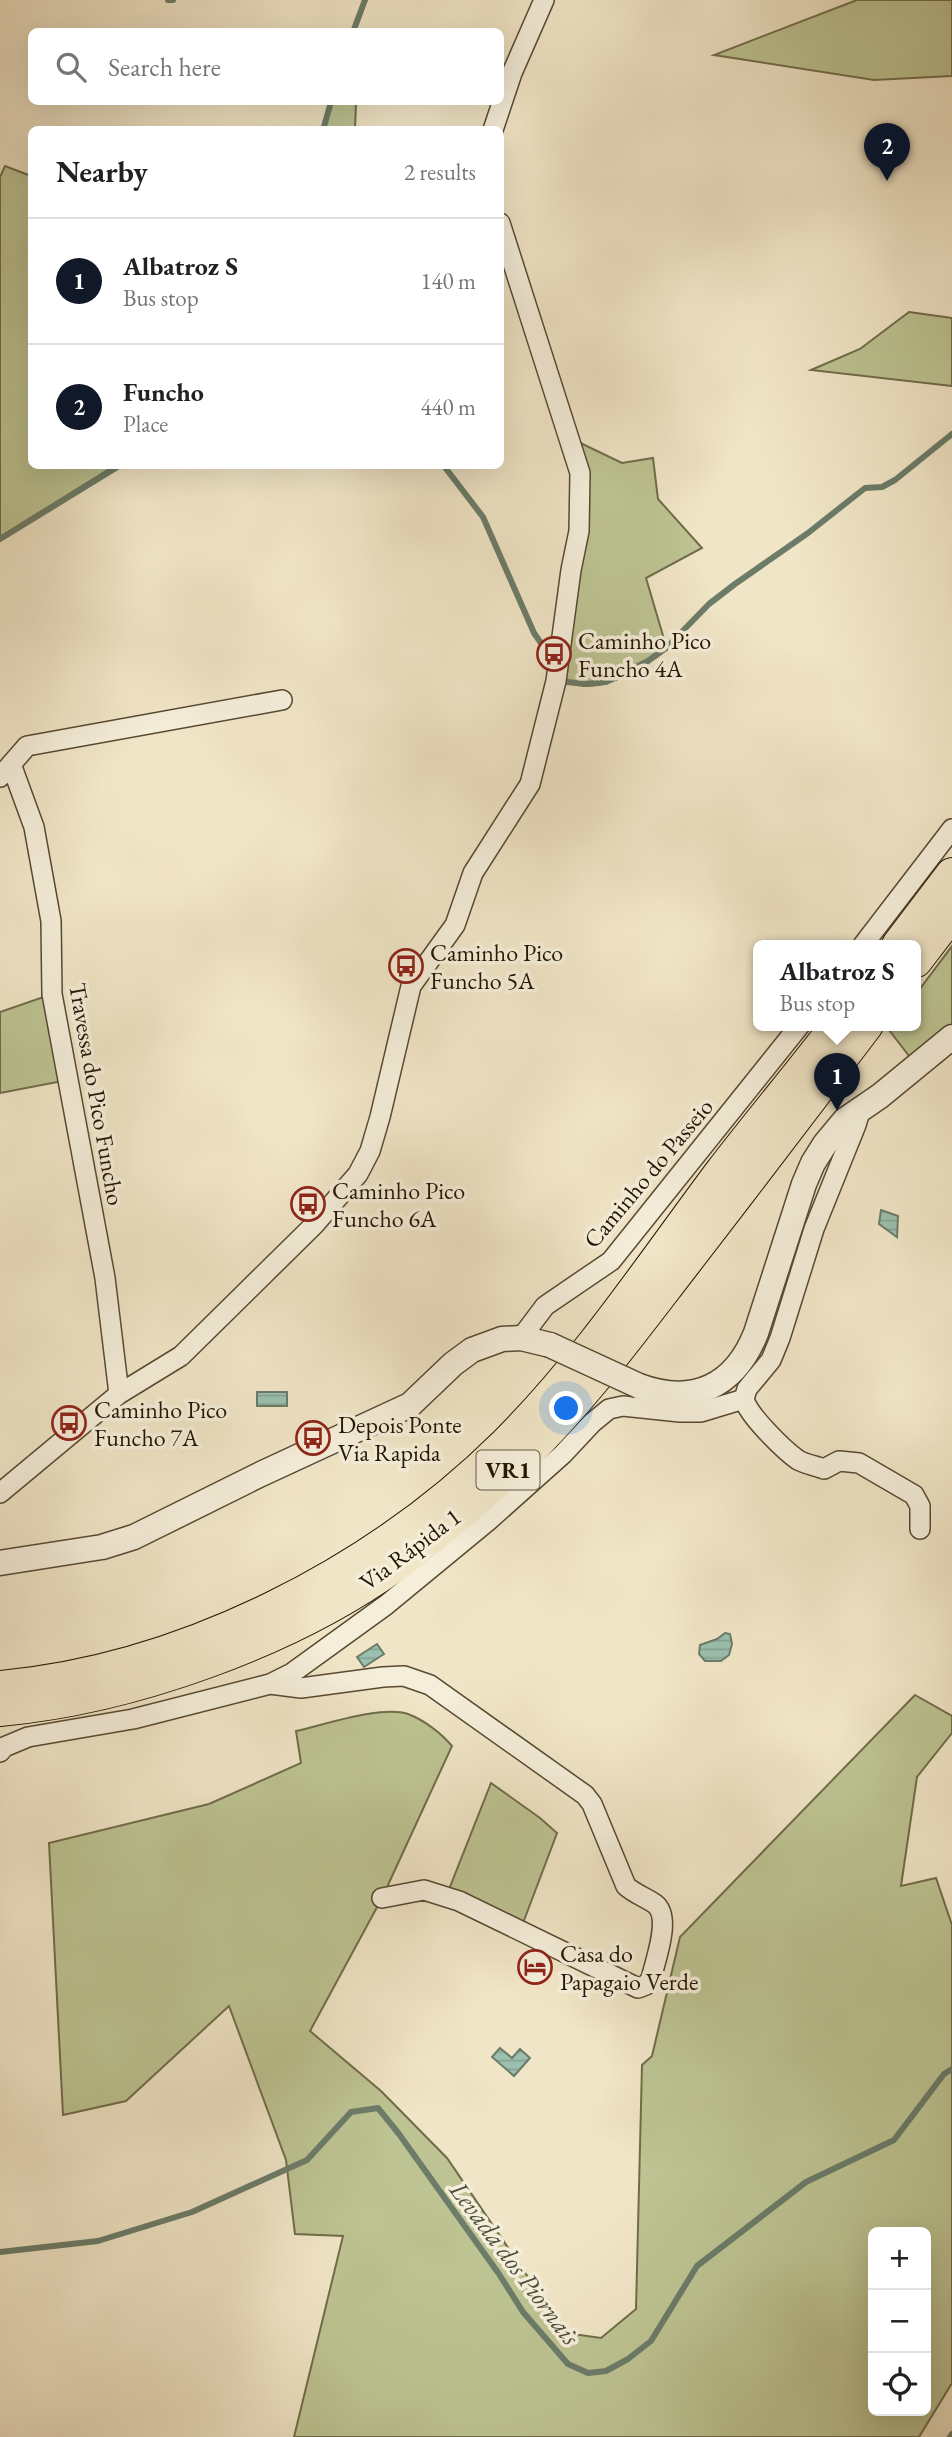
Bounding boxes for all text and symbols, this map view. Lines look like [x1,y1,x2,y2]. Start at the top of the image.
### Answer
search box [28,28,504,105]
icon: search [52,48,90,86]
text: Search here [108,50,221,84]
pin: 2 [864,123,910,181]
text: Nearby [56,152,148,191]
text: 2 results [404,157,476,187]
text: Albatroz S [123,249,238,283]
text: 1 [73,266,85,296]
text: 140 m [420,266,476,296]
text: Bus stop [123,283,199,313]
text: Funcho [123,375,204,409]
text: 2 [73,392,85,422]
text: 440 m [420,392,476,422]
text: Place [123,409,168,439]
place label: Caminho Pico Funcho 4A [578,625,711,684]
bus stop icon: Caminho Pico Funcho 4A [535,635,573,673]
place label: Caminho Pico Funcho 5A [430,937,563,996]
popup [753,940,921,1031]
bus stop icon: Caminho Pico Funcho 5A [387,947,425,985]
text: Albatroz S [779,954,895,988]
street label: Travessa do Pico Funcho [62,980,132,1208]
text: Bus stop [779,988,855,1018]
pin: 1 [814,1053,860,1111]
street label: Caminho do Passeio [576,1092,720,1254]
place label: Caminho Pico Funcho 6A [332,1175,465,1234]
bus stop icon: Caminho Pico Funcho 6A [289,1185,327,1223]
your location [549,1391,583,1425]
place label: Caminho Pico Funcho 7A [94,1394,227,1453]
bus stop icon: Caminho Pico Funcho 7A [50,1404,88,1442]
place label: Depois Ponte Via Rapida [338,1409,462,1468]
bus stop icon: Depois Ponte Via Rapida [294,1419,332,1457]
road number: VR1 [476,1450,540,1490]
street label: Via Rápida 1 [353,1501,467,1597]
place label: Casa do Papagaio Verde [560,1938,698,1997]
hotel icon: Casa do Papagaio Verde [516,1948,554,1986]
water label: Levada dos Piornais [442,2173,588,2352]
map controls [868,2227,931,2416]
button: + [868,2227,931,2290]
button: − [868,2290,931,2353]
button: locate [868,2353,931,2416]

